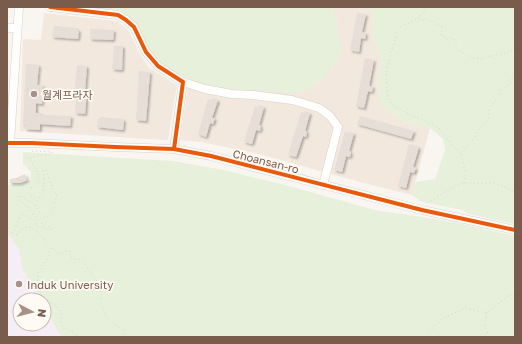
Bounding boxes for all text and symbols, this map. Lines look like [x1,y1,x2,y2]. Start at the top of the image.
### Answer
place label: 월계프라자 [42,88,93,101]
marker: 월계프라자 [29,89,39,99]
street label: Choansan-ro [232,147,301,176]
place label: Induk University [27,278,114,291]
marker: Induk University [14,279,24,289]
north arrow [12,292,52,332]
text: N [35,308,49,318]

